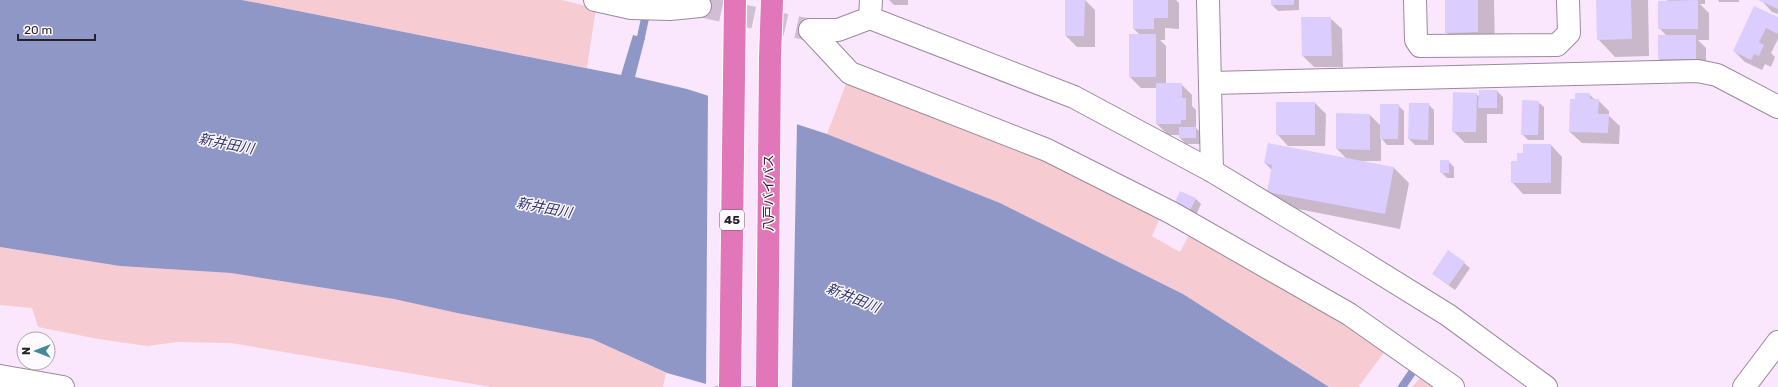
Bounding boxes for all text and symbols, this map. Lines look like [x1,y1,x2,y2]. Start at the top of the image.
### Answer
scale bar [18,16,95,42]
text: 20 m [24,23,52,37]
water label: 新井田川 [197,130,257,158]
street label: 八戸バイパス [761,154,776,232]
water label: 新井田川 [515,194,575,222]
road number: 45 [720,210,744,230]
water label: 新井田川 [824,280,884,317]
north arrow [16,331,56,371]
text: N [20,347,33,355]

